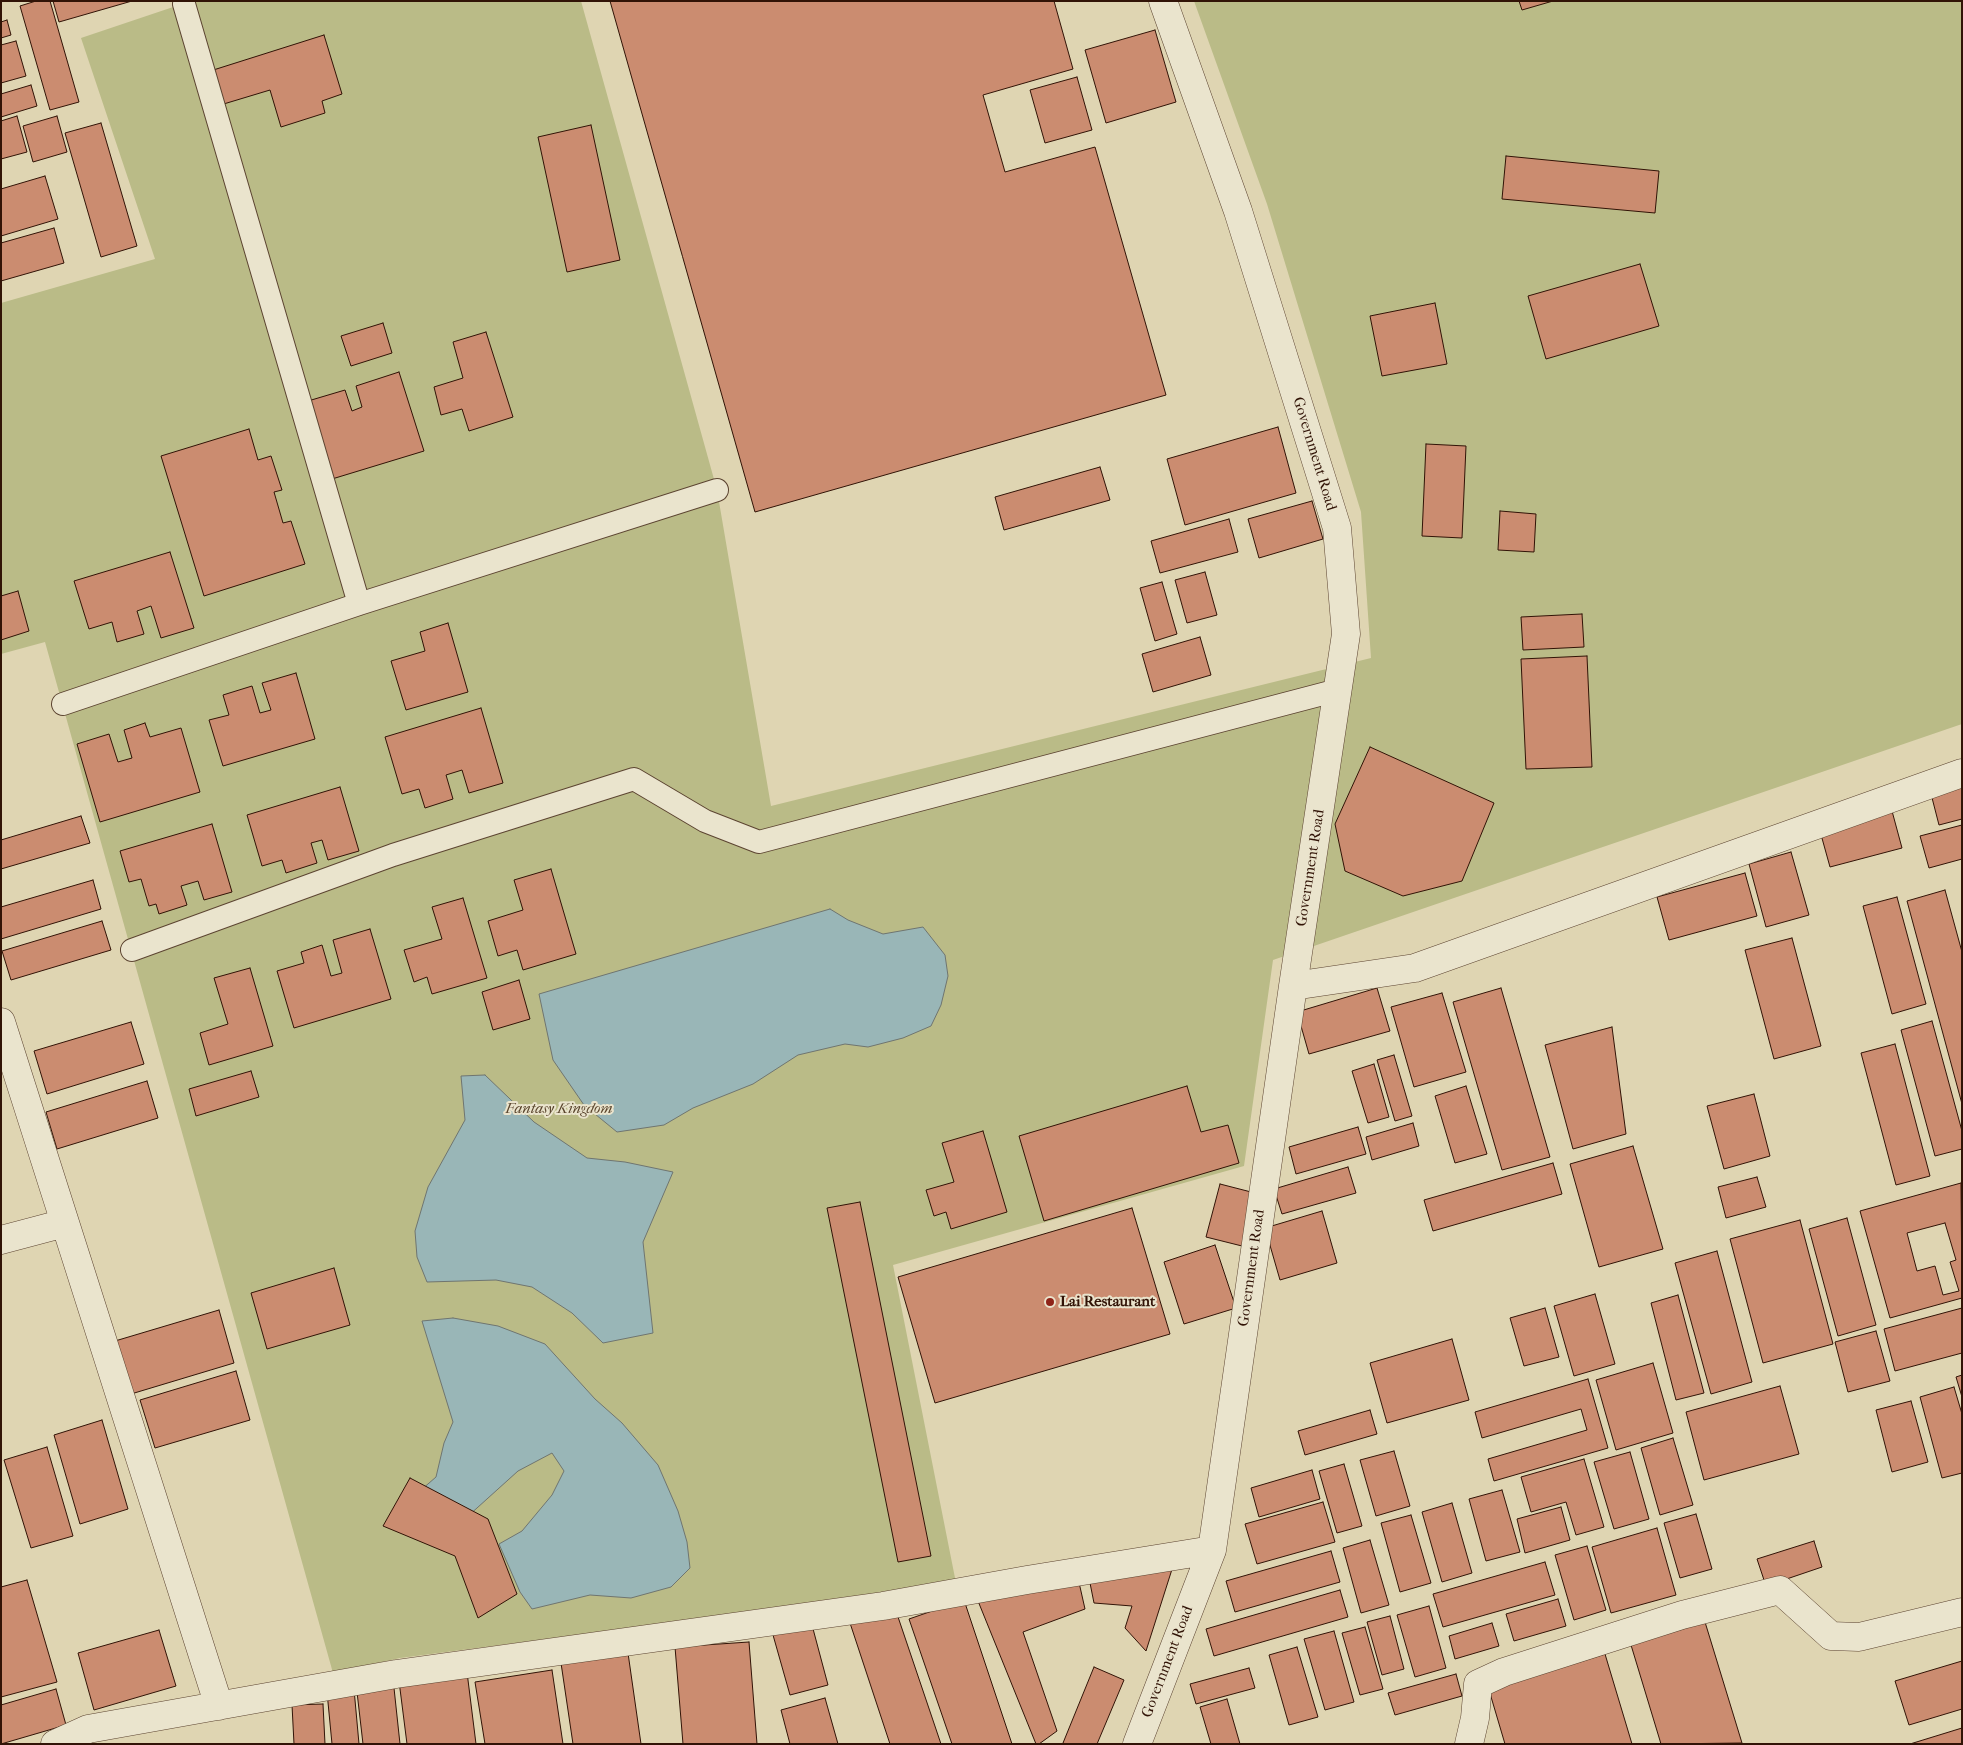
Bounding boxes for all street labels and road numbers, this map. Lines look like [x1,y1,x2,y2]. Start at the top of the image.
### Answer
street label: Government Road [1288,395,1340,513]
street label: Government Road [1293,808,1329,928]
street label: Government Road [1235,1208,1269,1328]
street label: Government Road [1138,1604,1198,1720]

